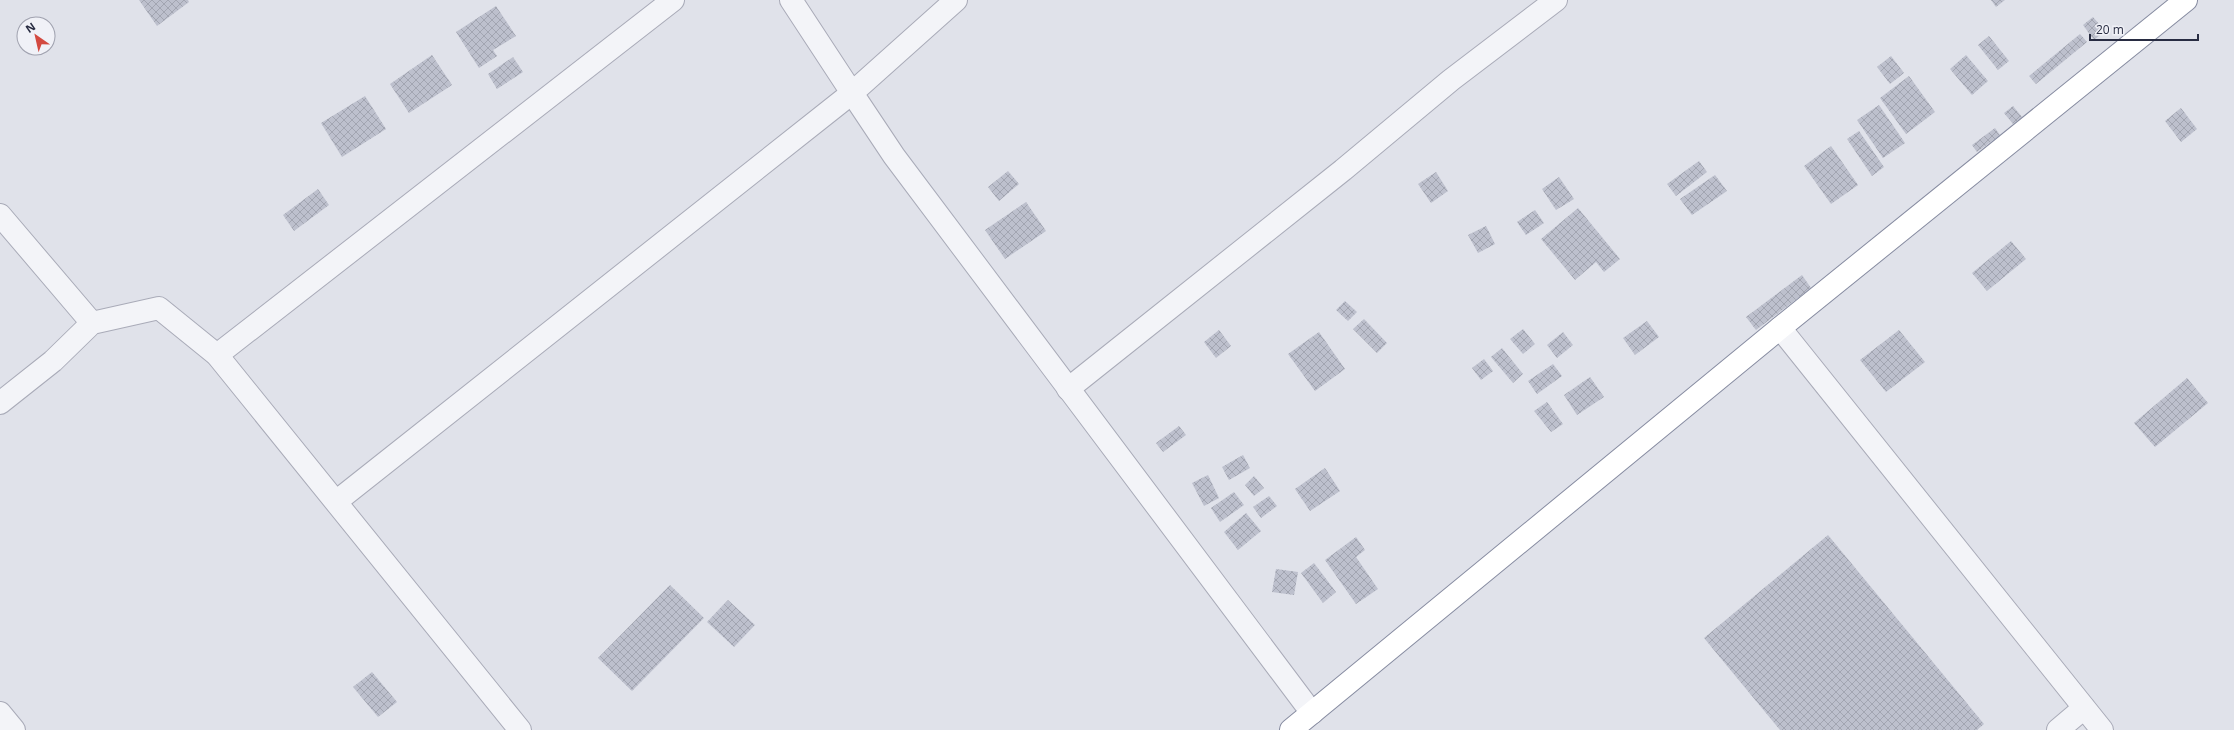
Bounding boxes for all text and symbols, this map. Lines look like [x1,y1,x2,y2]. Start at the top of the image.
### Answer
north arrow [16,16,56,56]
scale bar [2090,16,2198,42]
text: N [22,19,38,36]
text: 20 m [2096,21,2124,38]

